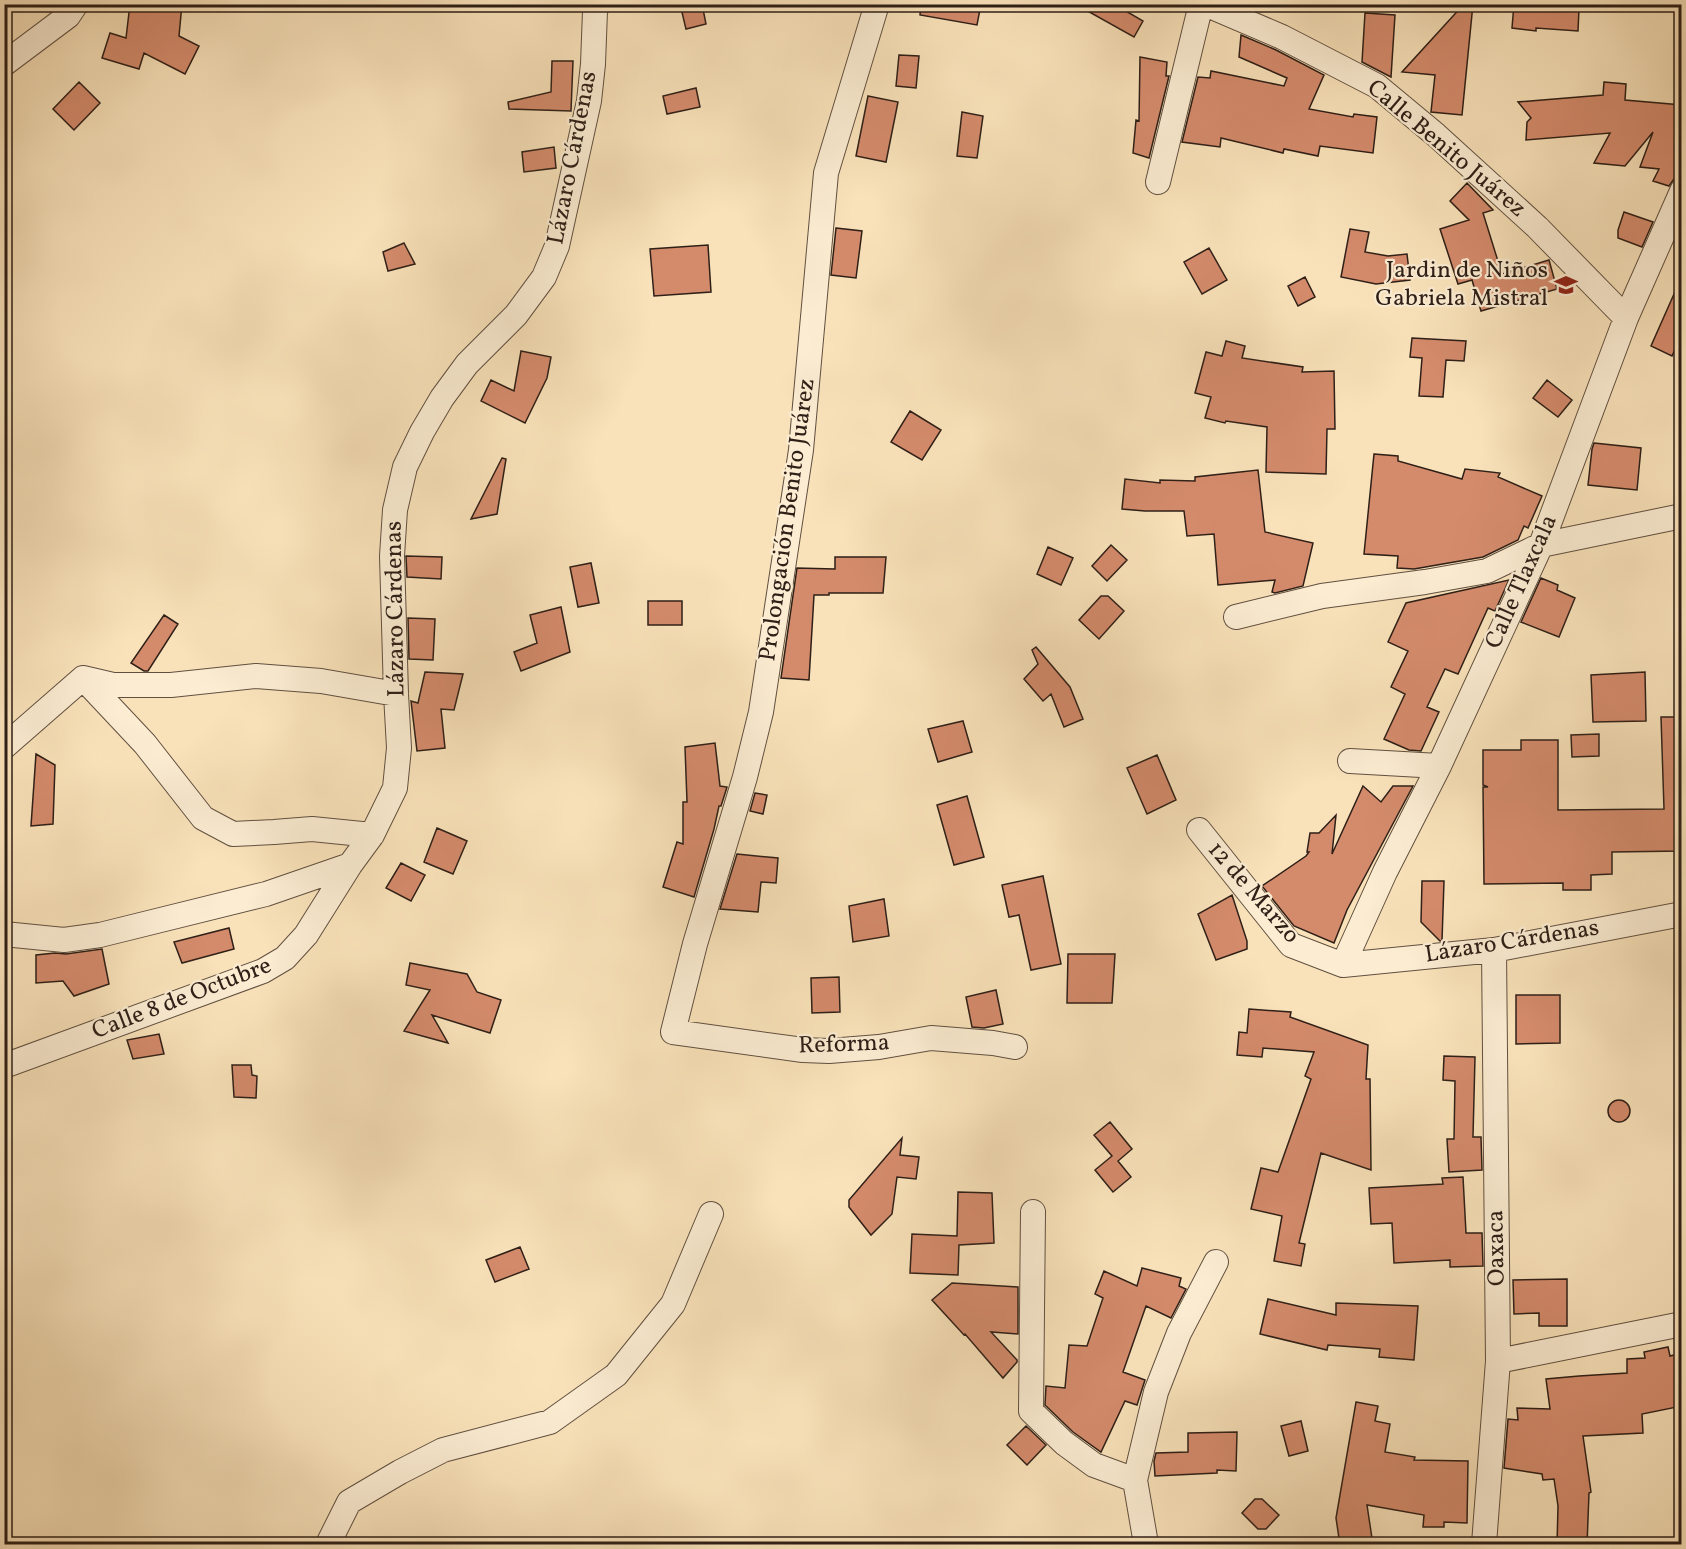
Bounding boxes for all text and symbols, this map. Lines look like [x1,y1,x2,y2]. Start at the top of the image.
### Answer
street label: Lázaro Cárdenas [540,68,606,248]
street label: Calle Benito Juárez [1359,72,1533,226]
place label: Jardin de Niños Gabriela Mistral [1375,254,1548,316]
school or university icon: Jardin de Niños Gabriela Mistral [1553,272,1579,298]
street label: Prolongación Benito Juárez [751,376,825,664]
street label: Calle Tlaxcala [1477,509,1567,655]
street label: Lázaro Cárdenas [377,521,415,697]
street label: 12 de Marzo [1199,834,1307,952]
street label: Lázaro Cárdenas [1422,911,1602,973]
street label: Calle 8 de Octubre [87,949,277,1049]
street label: Reforma [798,1026,890,1064]
street label: Oaxaca [1479,1210,1515,1286]

